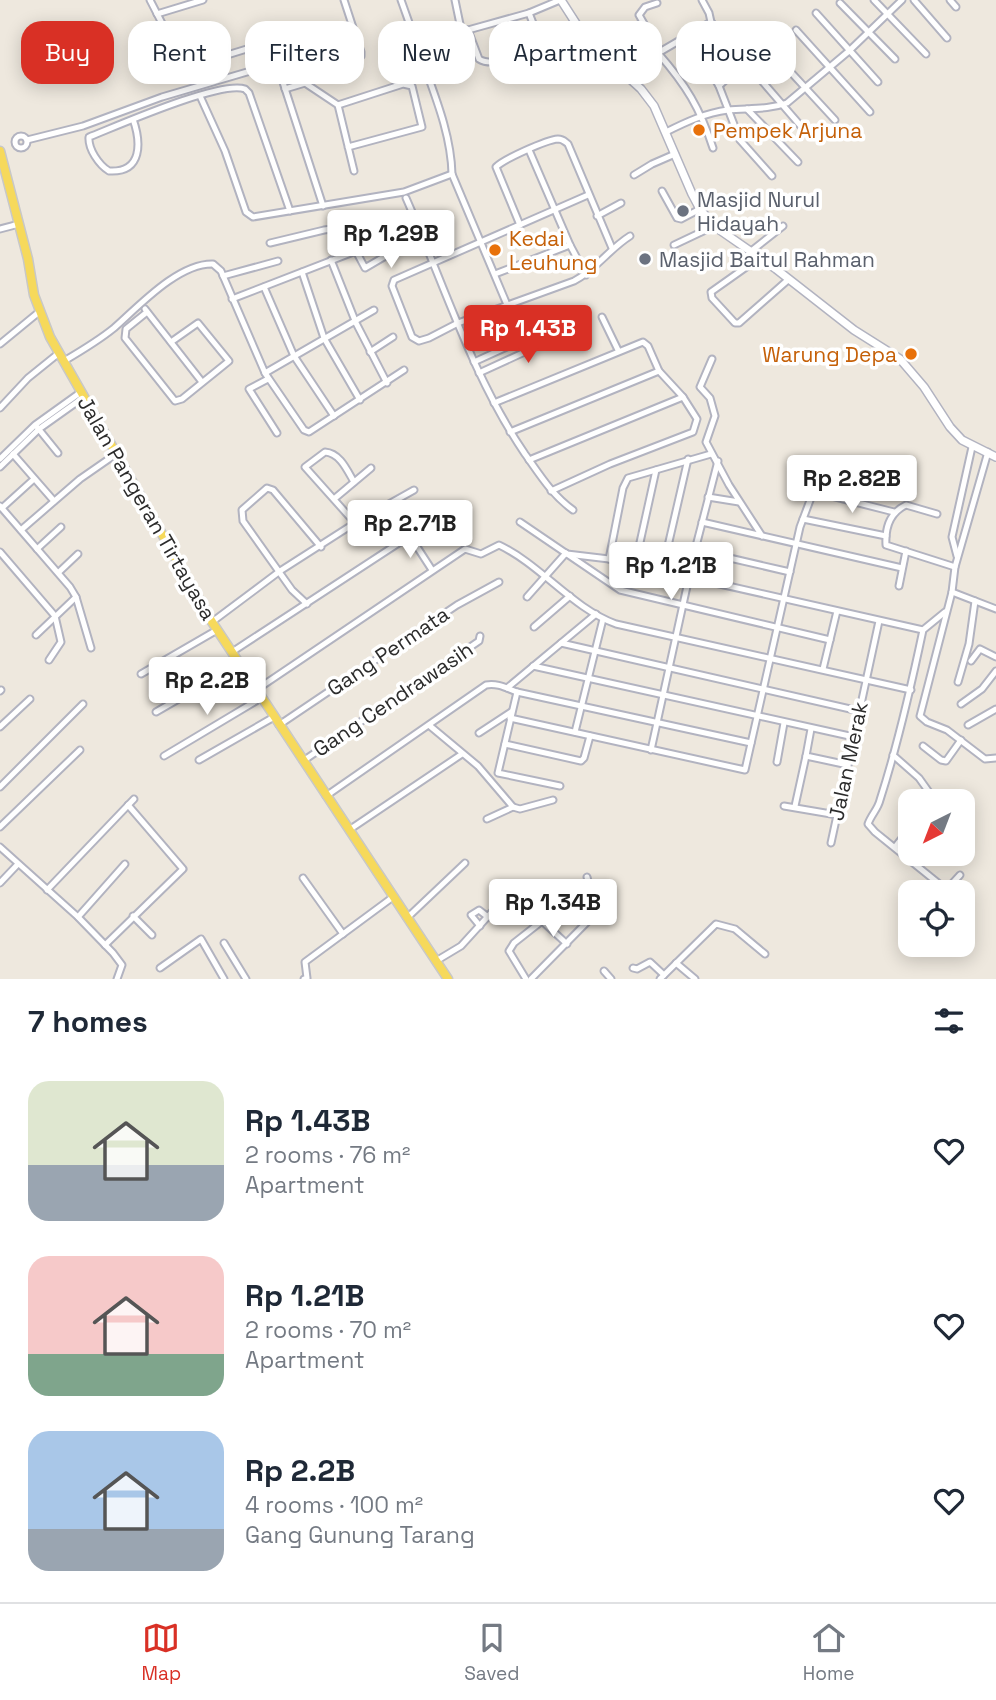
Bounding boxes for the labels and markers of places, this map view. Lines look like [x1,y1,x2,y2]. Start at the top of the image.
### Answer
place label: Pempek Arjuna [713,117,862,144]
marker: Pempek Arjuna [691,122,707,138]
place label: Masjid Nurul Hidayah [697,186,820,237]
marker: Masjid Nurul Hidayah [675,203,691,219]
pin: Rp 1.29B [319,210,463,270]
place label: Kedai Leuhung [509,225,598,276]
marker: Kedai Leuhung [487,242,503,258]
place label: Masjid Baitul Rahman [659,246,875,273]
marker: Masjid Baitul Rahman [637,251,653,267]
pin: Rp 1.43B [456,306,600,365]
place label: Warung Depa [762,341,897,368]
marker: Warung Depa [903,346,919,362]
pin: Rp 2.82B [780,456,924,515]
pin: Rp 2.71B [338,500,482,560]
pin: Rp 1.21B [599,542,743,602]
pin: Rp 2.2B [142,658,272,717]
pin: Rp 1.34B [481,880,625,939]

